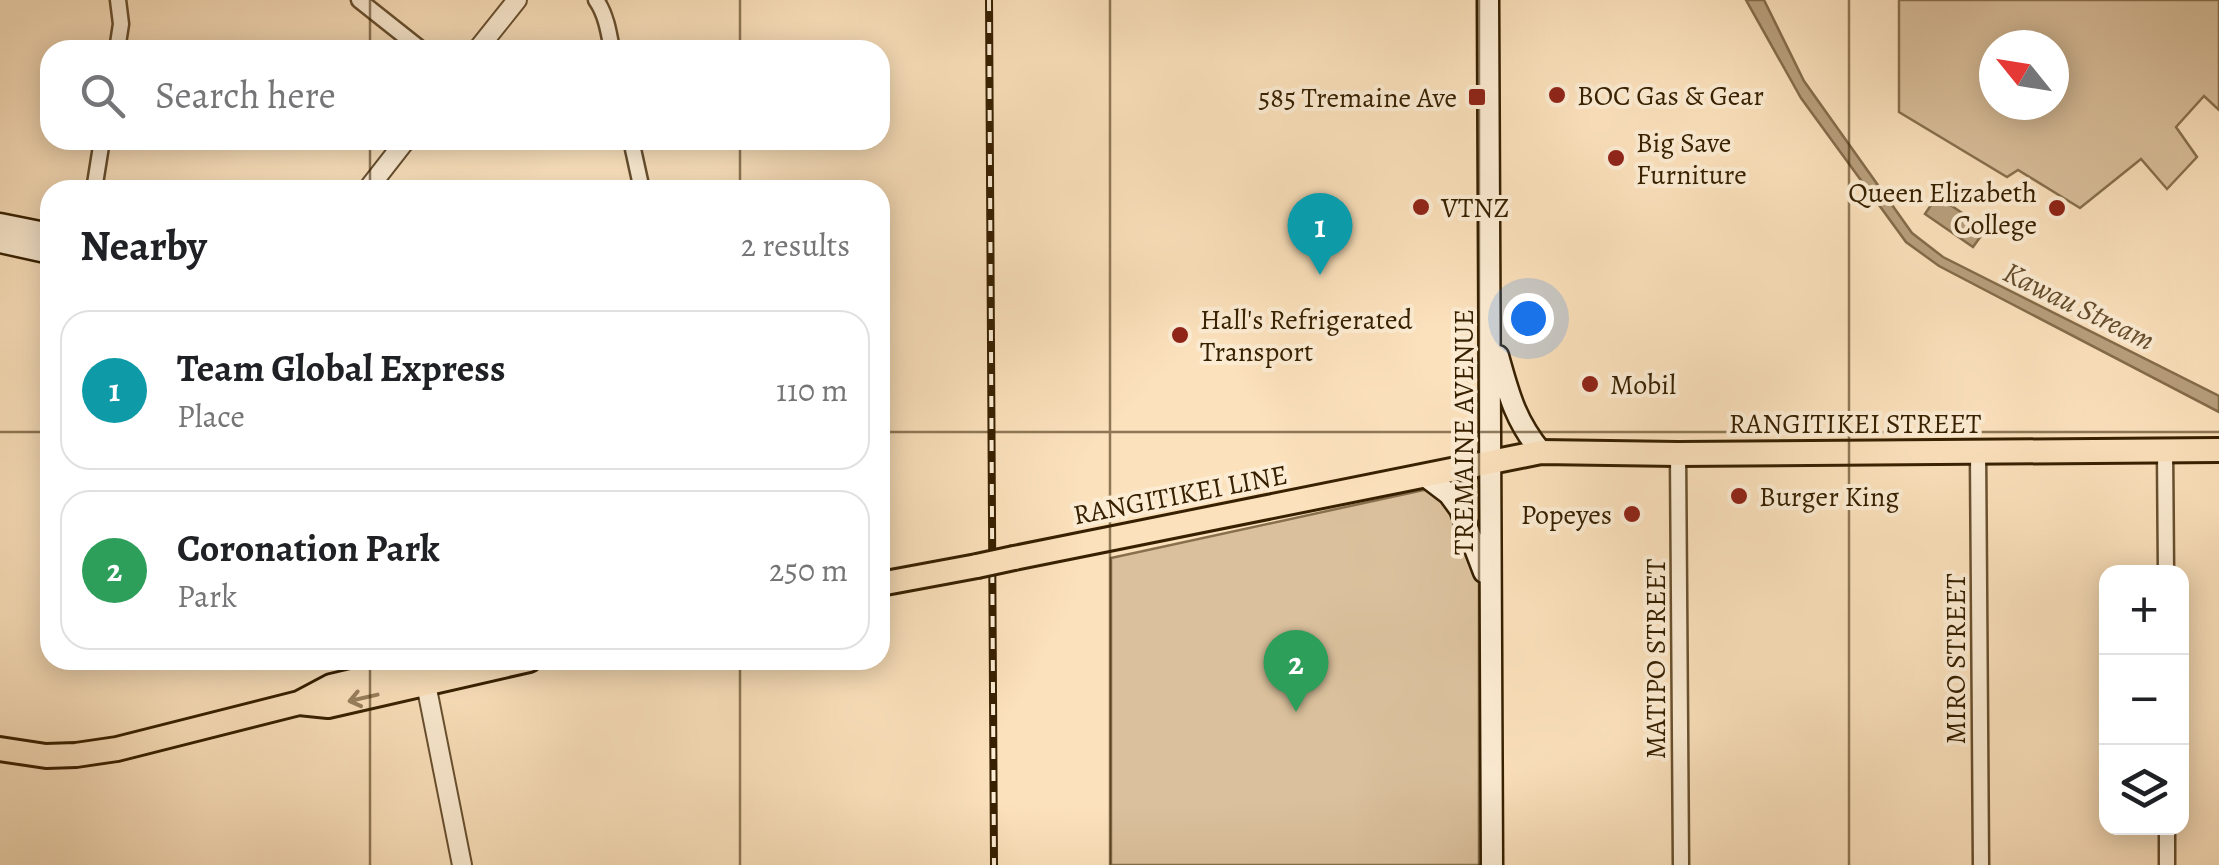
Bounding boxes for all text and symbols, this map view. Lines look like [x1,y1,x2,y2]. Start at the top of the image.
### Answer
north arrow [1979,30,2069,120]
search box [40,40,890,150]
icon: search [75,68,130,123]
text: Search here [155,69,336,121]
place label: BOC Gas & Gear [1577,77,1764,115]
place label: 585 Tremaine Ave [1258,79,1457,117]
marker: BOC Gas & Gear [1546,84,1568,106]
marker: 585 Tremaine Ave [1466,86,1488,108]
place label: Big Save Furniture [1636,124,1747,194]
marker: Big Save Furniture [1605,147,1627,169]
place label: Queen Elizabeth College [1848,174,2037,244]
place label: VTNZ [1440,189,1509,227]
pin: 1 [1288,192,1352,275]
marker: VTNZ [1410,196,1432,218]
marker: Queen Elizabeth College [2046,197,2068,219]
text: Nearby [80,217,207,274]
text: 2 results [741,223,850,267]
water label: Kawau Stream [1997,252,2161,360]
your location [1503,293,1554,344]
place label: Hall's Refrigerated Transport [1200,301,1414,371]
street label: TREMAINE AVENUE [1445,309,1483,555]
marker: Hall's Refrigerated Transport [1169,324,1191,346]
text: Team Global Express [177,342,505,394]
place label: Mobil [1610,366,1676,404]
text: 1 [109,368,120,412]
text: 110 m [776,368,848,412]
marker: Mobil [1579,373,1601,395]
text: Place [177,394,245,438]
street label: RANGITIKEI STREET [1729,405,1981,443]
street label: RANGITIKEI LINE [1070,456,1291,534]
place label: Burger King [1759,478,1899,516]
marker: Burger King [1728,485,1750,507]
place label: Popeyes [1521,496,1612,534]
marker: Popeyes [1621,503,1643,525]
text: Coronation Park [177,522,440,574]
text: 2 [107,548,122,592]
text: 250 m [769,548,848,592]
street label: MATIPO STREET [1637,559,1675,759]
map controls [2099,565,2189,835]
button: + [2099,565,2189,655]
street label: MIRO STREET [1937,573,1975,745]
text: Park [177,574,237,618]
pin: 2 [1264,630,1328,712]
button: − [2099,655,2189,745]
one-way arrow [348,690,380,708]
button: layers [2099,745,2189,835]

